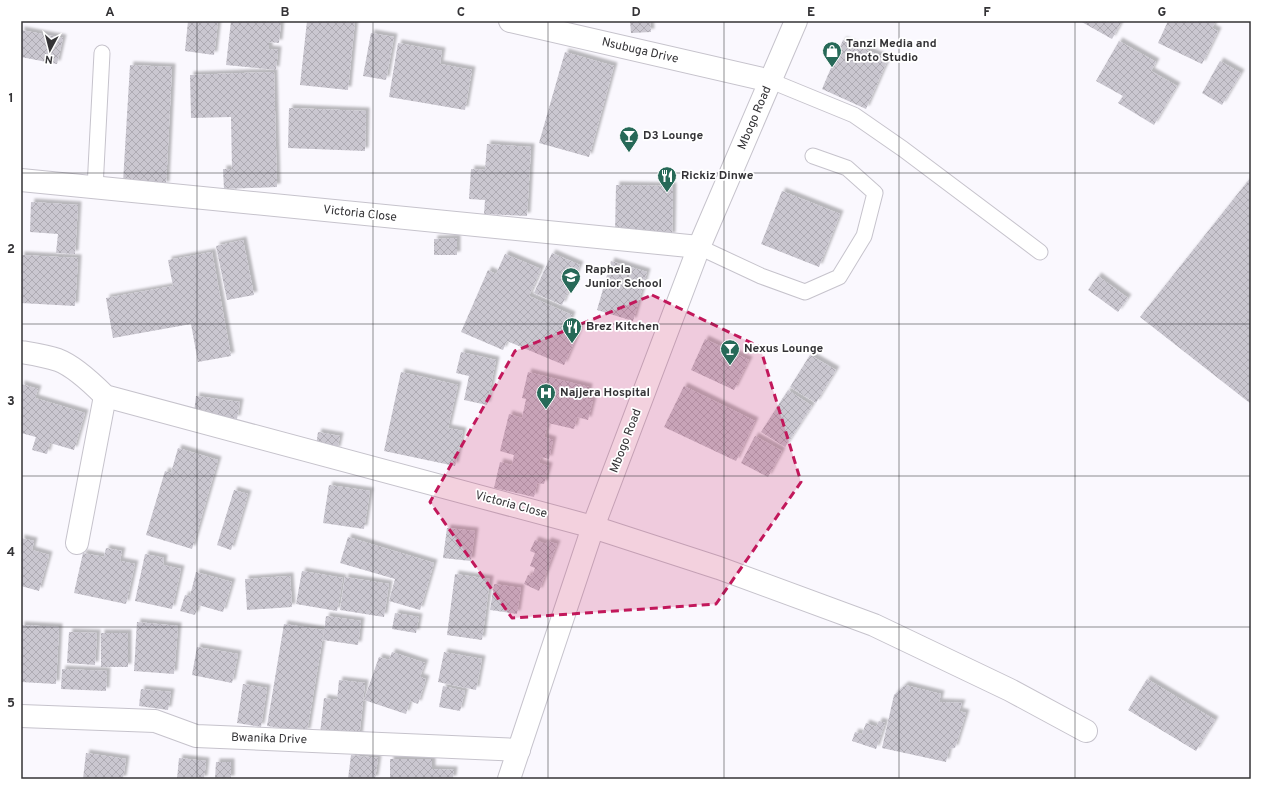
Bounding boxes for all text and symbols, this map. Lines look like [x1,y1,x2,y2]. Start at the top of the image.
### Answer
text: A [105,5,115,21]
text: B [281,5,290,21]
text: C [457,5,465,21]
text: D [631,5,641,21]
text: E [807,5,815,21]
text: F [983,5,991,21]
text: G [1158,5,1167,21]
north arrow [30,30,70,70]
street label: Nsubuga Drive [600,34,680,68]
place label: Tanzi Media and Photo Studio [846,36,937,66]
shop icon: Tanzi Media and Photo Studio [821,40,843,68]
text: N [44,52,54,66]
street label: Mbogo Road [734,84,776,152]
text: 1 [8,91,14,107]
bar icon: D3 Lounge [618,125,640,153]
place label: D3 Lounge [643,128,703,144]
restaurant icon: Rickiz Dinwe [656,165,678,193]
place label: Rickiz Dinwe [681,168,754,184]
street label: Victoria Close [322,202,398,226]
text: 2 [7,242,15,258]
place label: Raphela Junior School [585,262,662,292]
school or university icon: Raphela Junior School [560,266,582,294]
restaurant icon: Brez Kitchen [561,316,583,344]
place label: Brez Kitchen [586,319,659,335]
bar icon: Nexus Lounge [719,338,741,366]
place label: Nexus Lounge [744,341,823,357]
hospital icon: Najjera Hospital [535,382,557,410]
place label: Najjera Hospital [560,385,650,401]
text: 3 [7,394,15,410]
street label: Mbogo Road [606,407,646,475]
street label: Victoria Close [473,488,549,522]
text: 4 [7,545,15,561]
text: 5 [7,696,15,712]
street label: Bwanika Drive [231,730,307,748]

